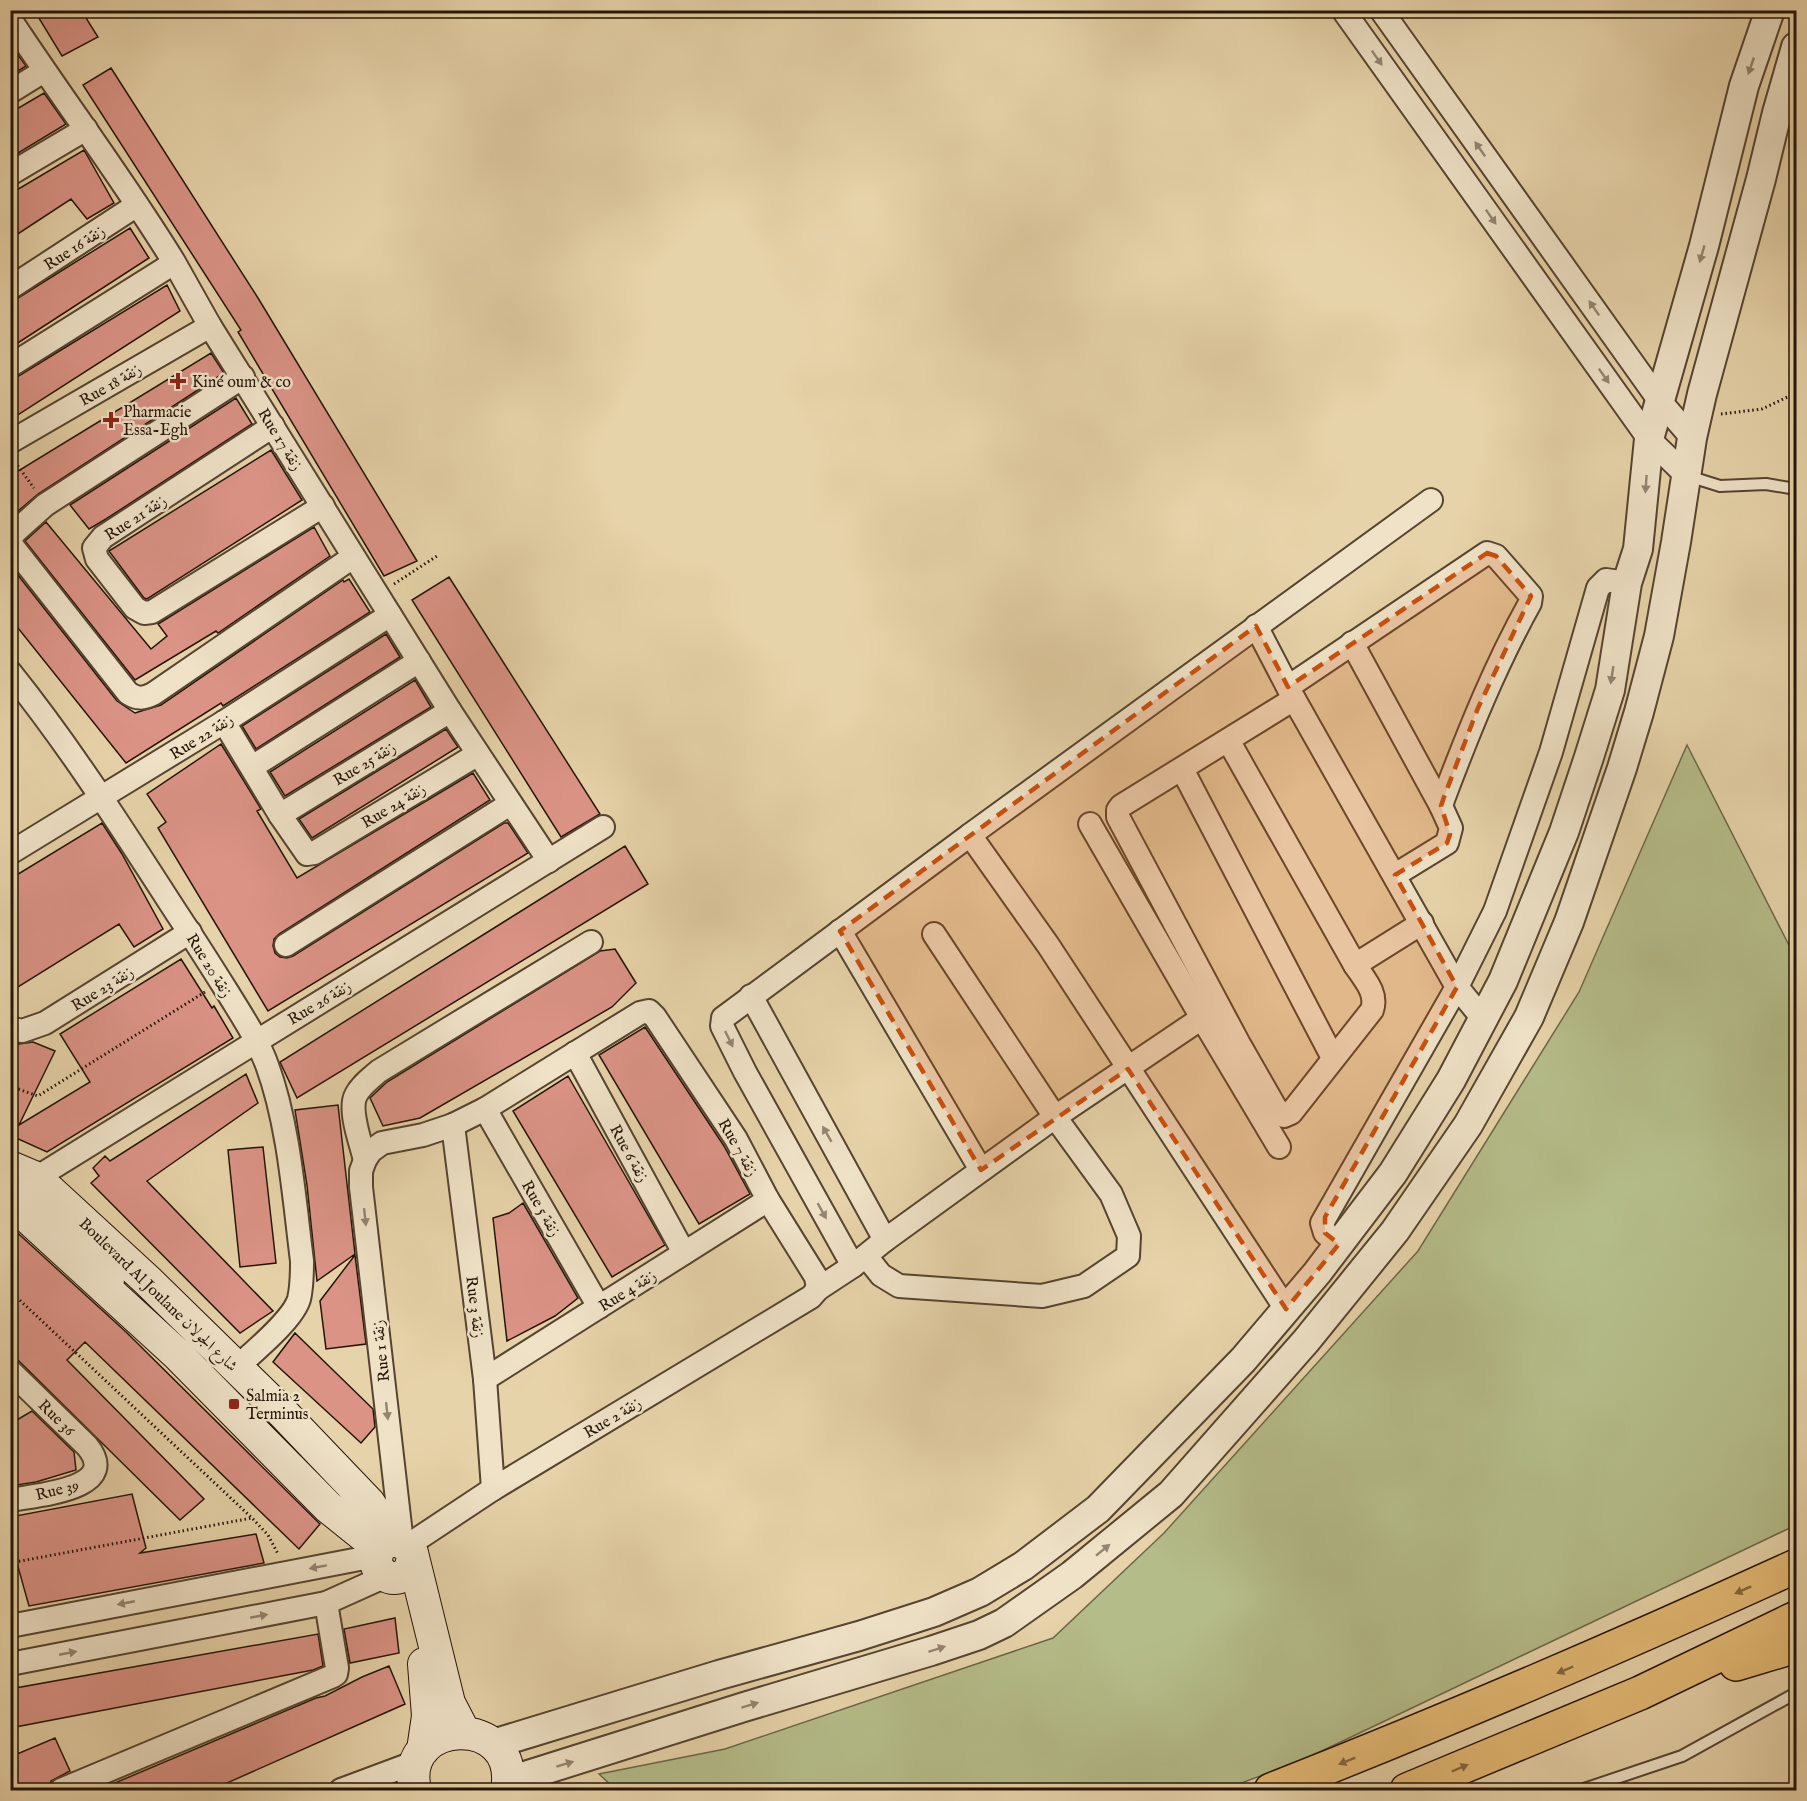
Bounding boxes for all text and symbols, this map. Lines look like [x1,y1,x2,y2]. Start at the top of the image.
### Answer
one-way arrow [1371,50,1383,66]
one-way arrow [1745,57,1755,75]
one-way arrow [1474,142,1486,158]
one-way arrow [1484,209,1496,224]
street label: Rue 16 زنقة [41,222,109,276]
one-way arrow [1697,245,1706,263]
one-way arrow [1588,301,1600,316]
street label: Rue 18 زنقة [76,360,146,412]
one-way arrow [1598,367,1610,383]
marker: Kiné oum & co [169,372,187,390]
place label: Kiné oum & co [192,373,291,393]
place label: Pharmacie Essa-Egh [123,403,191,441]
street label: Rue 17 زنقة [252,405,306,475]
marker: Pharmacie Essa-Egh [104,413,118,427]
one-way arrow [1641,474,1651,493]
street label: Rue 21 زنقة [101,491,171,546]
one-way arrow [1607,666,1616,685]
street label: Rue 22 زنقة [167,710,238,765]
street label: Rue 25 زنقة [330,738,400,791]
street label: Rue 24 زنقة [358,780,430,834]
street label: Rue 20 زنقة [181,930,236,1002]
street label: Rue 23 زنقة [68,963,138,1017]
street label: Rue 26 زنقة [285,977,355,1030]
one-way arrow [724,1031,734,1048]
street label: Rue 7 زنقة [713,1115,762,1181]
street label: Rue 6 زنقة [604,1122,652,1186]
one-way arrow [822,1125,832,1142]
street label: Rue 5 زنقة [516,1177,564,1241]
one-way arrow [817,1202,827,1219]
one-way arrow [360,1208,370,1227]
street label: Boulevard Al Joulane شارع الجولان [73,1214,241,1378]
street label: Rue 4 زنقة [596,1266,661,1317]
street label: Rue 3 زنقة [460,1275,488,1339]
street label: Rue 1 زنقة [369,1319,395,1383]
place label: Salmia 2 Terminus [246,1387,309,1425]
street label: Rue 2 زنقة [581,1394,646,1444]
street label: Rue 36 [33,1396,79,1441]
marker: Salmia 2 Terminus [227,1397,241,1411]
one-way arrow [382,1402,392,1421]
street label: Rue 39 [34,1476,81,1506]
one-way arrow [1096,1545,1111,1557]
one-way arrow [308,1563,327,1572]
one-way arrow [1735,1586,1752,1595]
one-way arrow [117,1599,136,1608]
one-way arrow [250,1611,269,1620]
one-way arrow [928,1644,946,1653]
one-way arrow [59,1648,78,1657]
one-way arrow [1556,1666,1574,1675]
one-way arrow [741,1700,759,1709]
one-way arrow [1338,1756,1356,1766]
one-way arrow [556,1759,574,1768]
one-way arrow [1452,1763,1470,1773]

